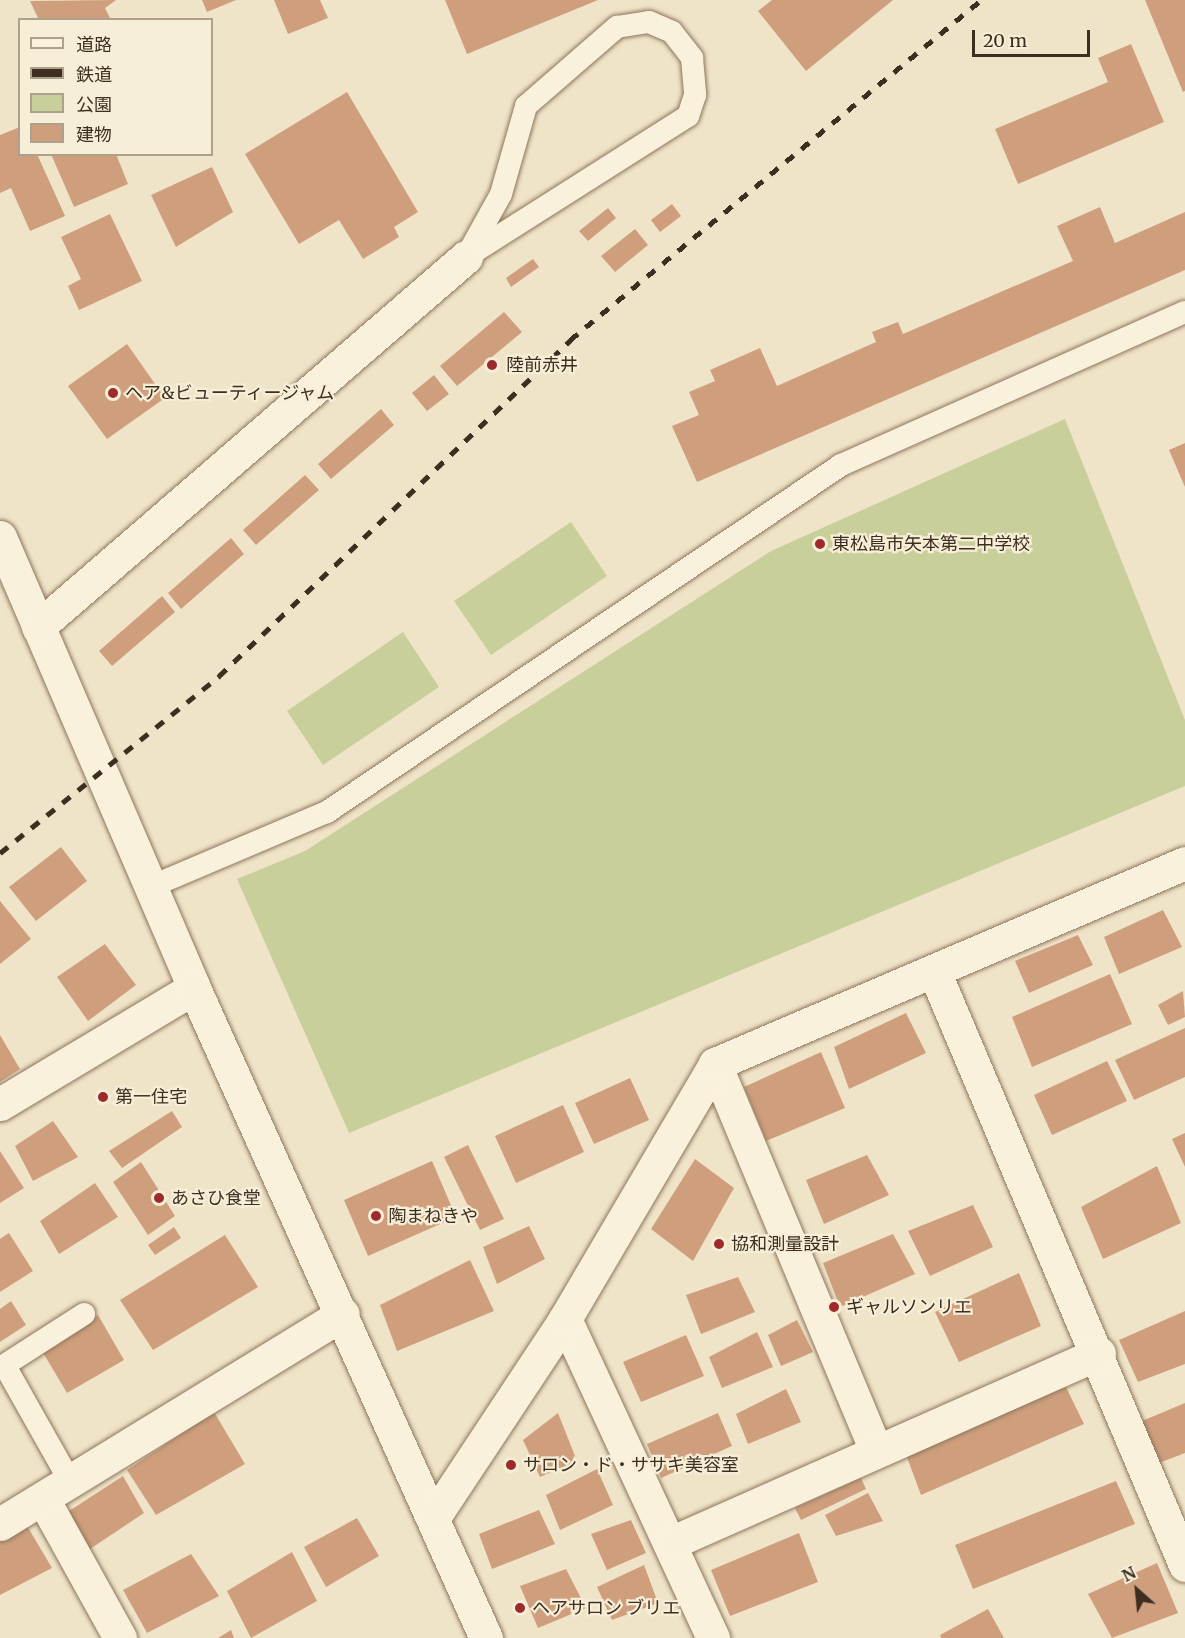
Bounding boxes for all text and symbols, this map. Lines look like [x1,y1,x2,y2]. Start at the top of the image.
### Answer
legend [18,18,213,156]
scale bar [975,18,1094,56]
text: 20 m [983,29,1027,52]
text: 道路 [76,33,112,56]
text: 鉄道 [76,63,112,86]
text: 公園 [76,93,112,116]
text: 建物 [76,123,112,146]
place label: 陸前赤井 [506,354,578,376]
marker: 陸前赤井 [483,356,501,374]
place label: ヘア&ビューティージャム [125,382,337,404]
marker: ヘア&ビューティージャム [106,386,120,400]
place label: 東松島市矢本第二中学校 [832,533,1030,555]
marker: 東松島市矢本第二中学校 [813,537,827,551]
place label: 第一住宅 [115,1086,187,1108]
marker: 第一住宅 [96,1090,110,1104]
place label: あさひ食堂 [171,1187,261,1209]
marker: あさひ食堂 [152,1191,166,1205]
place label: 陶まねきや [388,1205,478,1227]
marker: 陶まねきや [369,1209,383,1223]
place label: 協和測量設計 [731,1233,839,1255]
marker: 協和測量設計 [712,1237,726,1251]
place label: ギャルソンリエ [846,1296,972,1318]
marker: ギャルソンリエ [827,1300,841,1314]
place label: サロン・ド・ササキ美容室 [523,1454,739,1476]
marker: サロン・ド・ササキ美容室 [504,1458,518,1472]
north arrow [1107,1560,1167,1620]
text: N [1119,1562,1139,1586]
place label: ヘアサロン ブリエ [532,1597,680,1619]
marker: ヘアサロン ブリエ [513,1601,527,1615]

